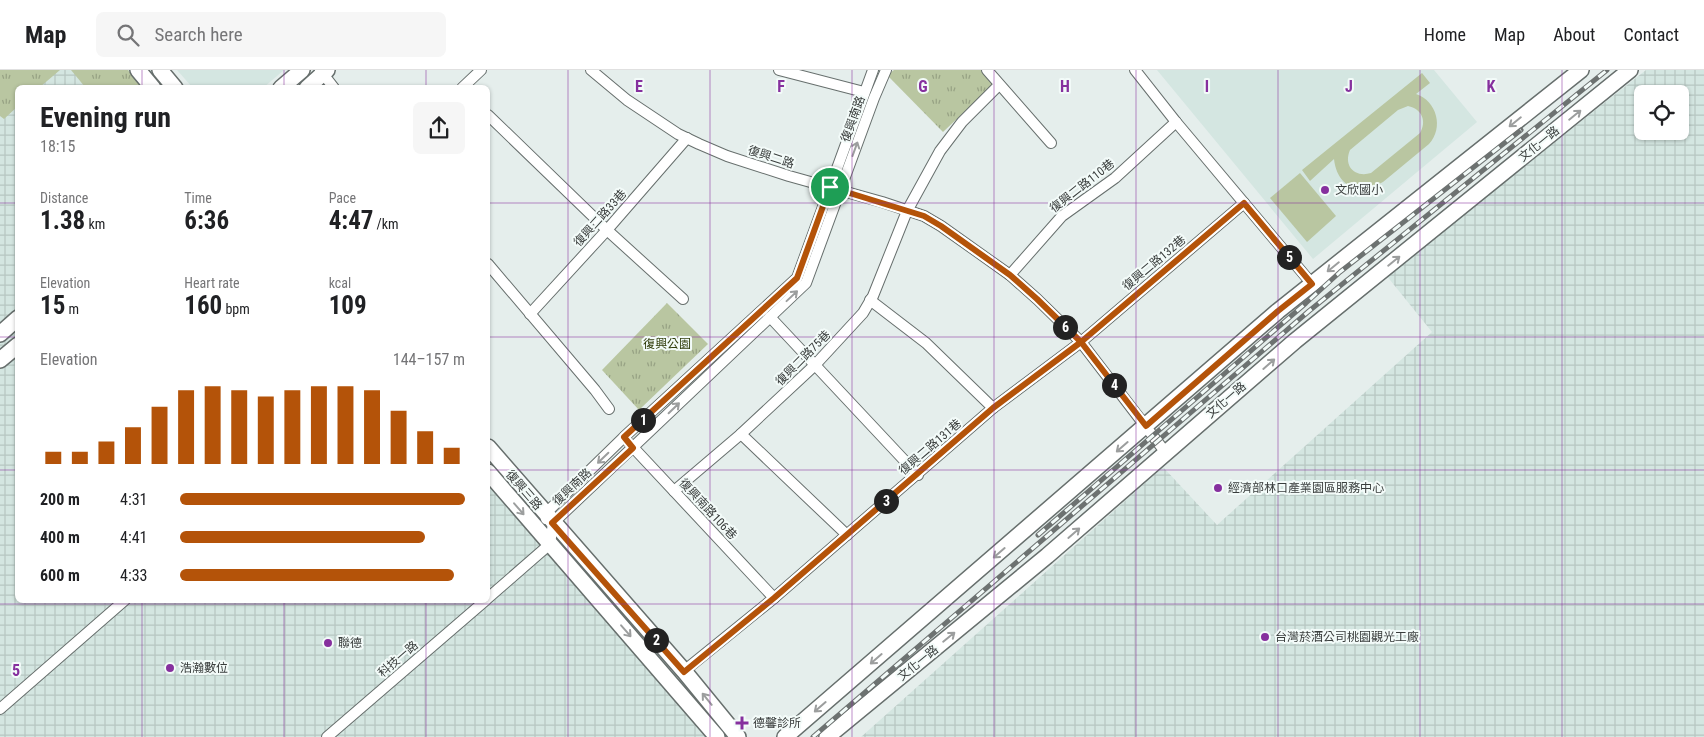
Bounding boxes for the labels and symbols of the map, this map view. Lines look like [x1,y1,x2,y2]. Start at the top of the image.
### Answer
text: E [635,77,643,96]
text: F [777,77,785,96]
text: G [918,77,928,96]
text: H [1060,77,1070,96]
text: I [1205,77,1209,96]
text: J [1345,77,1353,96]
text: K [1487,77,1496,96]
street label: 復興南路 [838,94,868,144]
one-way arrow [1568,109,1581,120]
one-way arrow [1509,117,1522,128]
street label: 文化一路 [1516,123,1562,165]
one-way arrow [851,142,860,157]
street label: 復興二路 [746,143,796,171]
street label: 復興二路110巷 [1047,157,1117,215]
pin [809,166,851,208]
place label: 文欣國小 [1335,183,1383,197]
marker: 文欣國小 [1319,184,1331,196]
street label: 復興二路33巷 [571,187,629,249]
street label: 復興二路132巷 [1120,233,1188,293]
pin: 5 [1276,244,1302,270]
one-way arrow [1387,255,1400,266]
one-way arrow [1327,261,1340,272]
one-way arrow [785,290,798,302]
pin: 6 [1052,314,1078,340]
street label: 復興二路75巷 [773,328,833,388]
park label: 復興公園 [643,337,691,351]
one-way arrow [1262,358,1275,369]
pin: 4 [1102,372,1126,398]
street label: 文化一路 [1203,379,1249,421]
one-way arrow [668,402,680,414]
pin: 1 [630,408,656,432]
street label: 復興二路131巷 [896,416,964,478]
one-way arrow [1116,441,1129,452]
one-way arrow [596,452,609,464]
street label: 復興南路 [550,466,594,508]
street label: 復興三路 [503,467,545,513]
street label: 復興南路106巷 [676,476,740,542]
place label: 經濟部林口產業園區服務中心 [1228,481,1384,495]
marker: 經濟部林口產業園區服務中心 [1212,482,1224,494]
pin: 3 [874,488,898,514]
one-way arrow [514,502,525,515]
one-way arrow [1067,527,1080,539]
one-way arrow [993,547,1006,558]
one-way arrow [621,625,632,638]
pin: 2 [644,628,668,652]
place label: 台灣菸酒公司桃園觀光工廠 [1275,630,1419,644]
one-way arrow [942,631,955,642]
marker: 台灣菸酒公司桃園觀光工廠 [1259,631,1271,643]
place label: 聯德 [338,636,362,650]
marker: 聯德 [322,637,334,649]
street label: 科技一路 [375,638,421,680]
street label: 文化一路 [895,642,941,684]
one-way arrow [870,653,883,664]
text: 5 [12,661,20,680]
place label: 浩瀚數位 [180,661,228,675]
marker: 浩瀚數位 [164,662,176,674]
one-way arrow [701,693,712,706]
one-way arrow [813,701,826,713]
marker: 德馨診所 [735,716,749,730]
place label: 德馨診所 [753,716,801,730]

